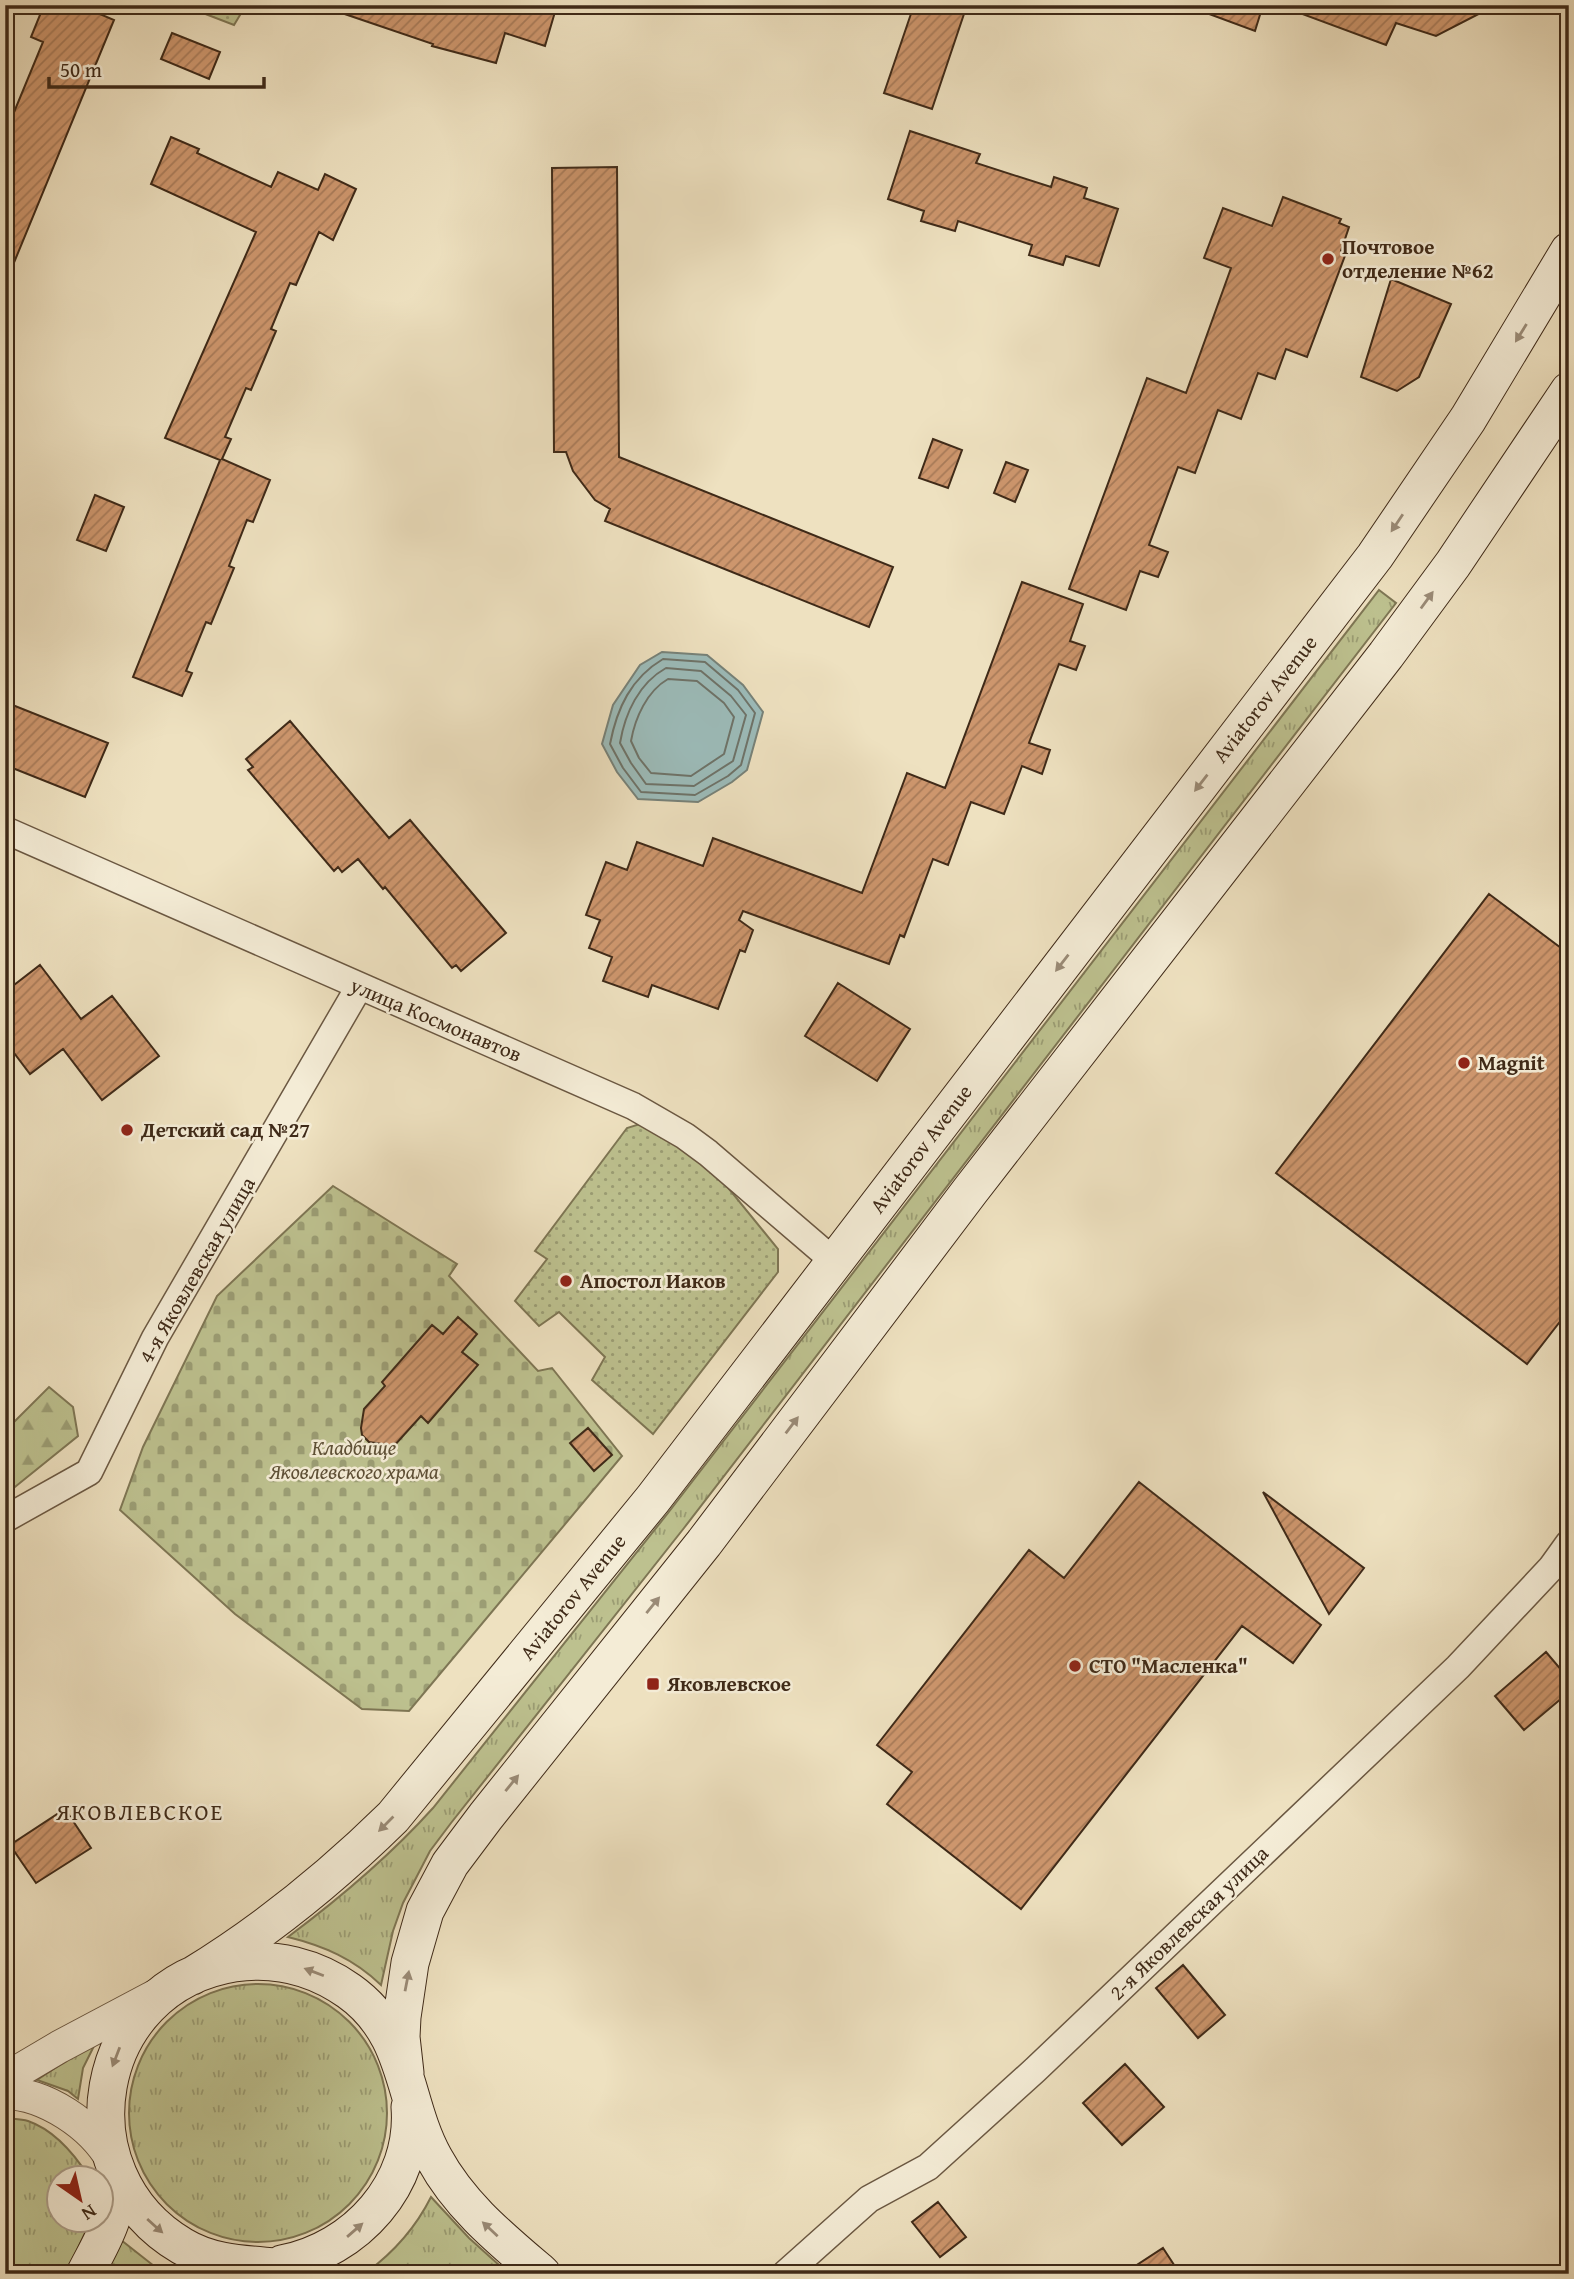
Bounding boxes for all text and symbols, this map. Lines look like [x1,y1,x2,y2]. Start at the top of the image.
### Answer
scale bar [49,46,264,90]
text: 50 m [60,54,102,85]
place label: Почтовое отделение №62 [1342,231,1494,286]
marker: Почтовое отделение №62 [1320,251,1336,267]
one-way arrow [1514,323,1527,342]
one-way arrow [1390,514,1404,532]
one-way arrow [1419,591,1433,609]
street label: Aviatorov Avenue [1205,628,1324,769]
one-way arrow [1194,774,1208,792]
one-way arrow [1055,954,1069,973]
street label: улица Космонавтов [345,969,527,1070]
place label: Magnit [1478,1047,1545,1078]
marker: Magnit [1456,1055,1472,1071]
street label: Aviatorov Avenue [862,1078,980,1220]
place label: Детский сад №27 [140,1114,310,1145]
marker: Детский сад №27 [119,1122,135,1138]
street label: 4-я Яковлевская улица [130,1171,263,1369]
place label: Апостол Иаков [580,1265,726,1296]
marker: Апостол Иаков [558,1273,574,1289]
one-way arrow [785,1417,800,1435]
park label: Кладбище Яковлевского храма [268,1432,439,1487]
street label: Aviatorov Avenue [512,1527,633,1666]
one-way arrow [646,1597,661,1615]
place label: СТО "Масленка" [1089,1650,1248,1681]
marker: СТО "Масленка" [1067,1658,1083,1674]
place label: Яковлевское [666,1668,791,1699]
marker: Яковлевское [645,1676,661,1692]
one-way arrow [504,1775,519,1793]
district label: ЯКОВЛЕВСКОЕ [55,1795,224,1828]
one-way arrow [378,1816,395,1832]
street label: 2-я Яковлевская улица [1102,1838,1275,2007]
one-way arrow [303,1967,324,1978]
one-way arrow [401,1970,412,1992]
one-way arrow [111,2047,122,2068]
north arrow [46,2164,116,2234]
text: N [76,2198,103,2228]
one-way arrow [146,2218,164,2234]
one-way arrow [482,2220,499,2237]
one-way arrow [346,2223,363,2238]

